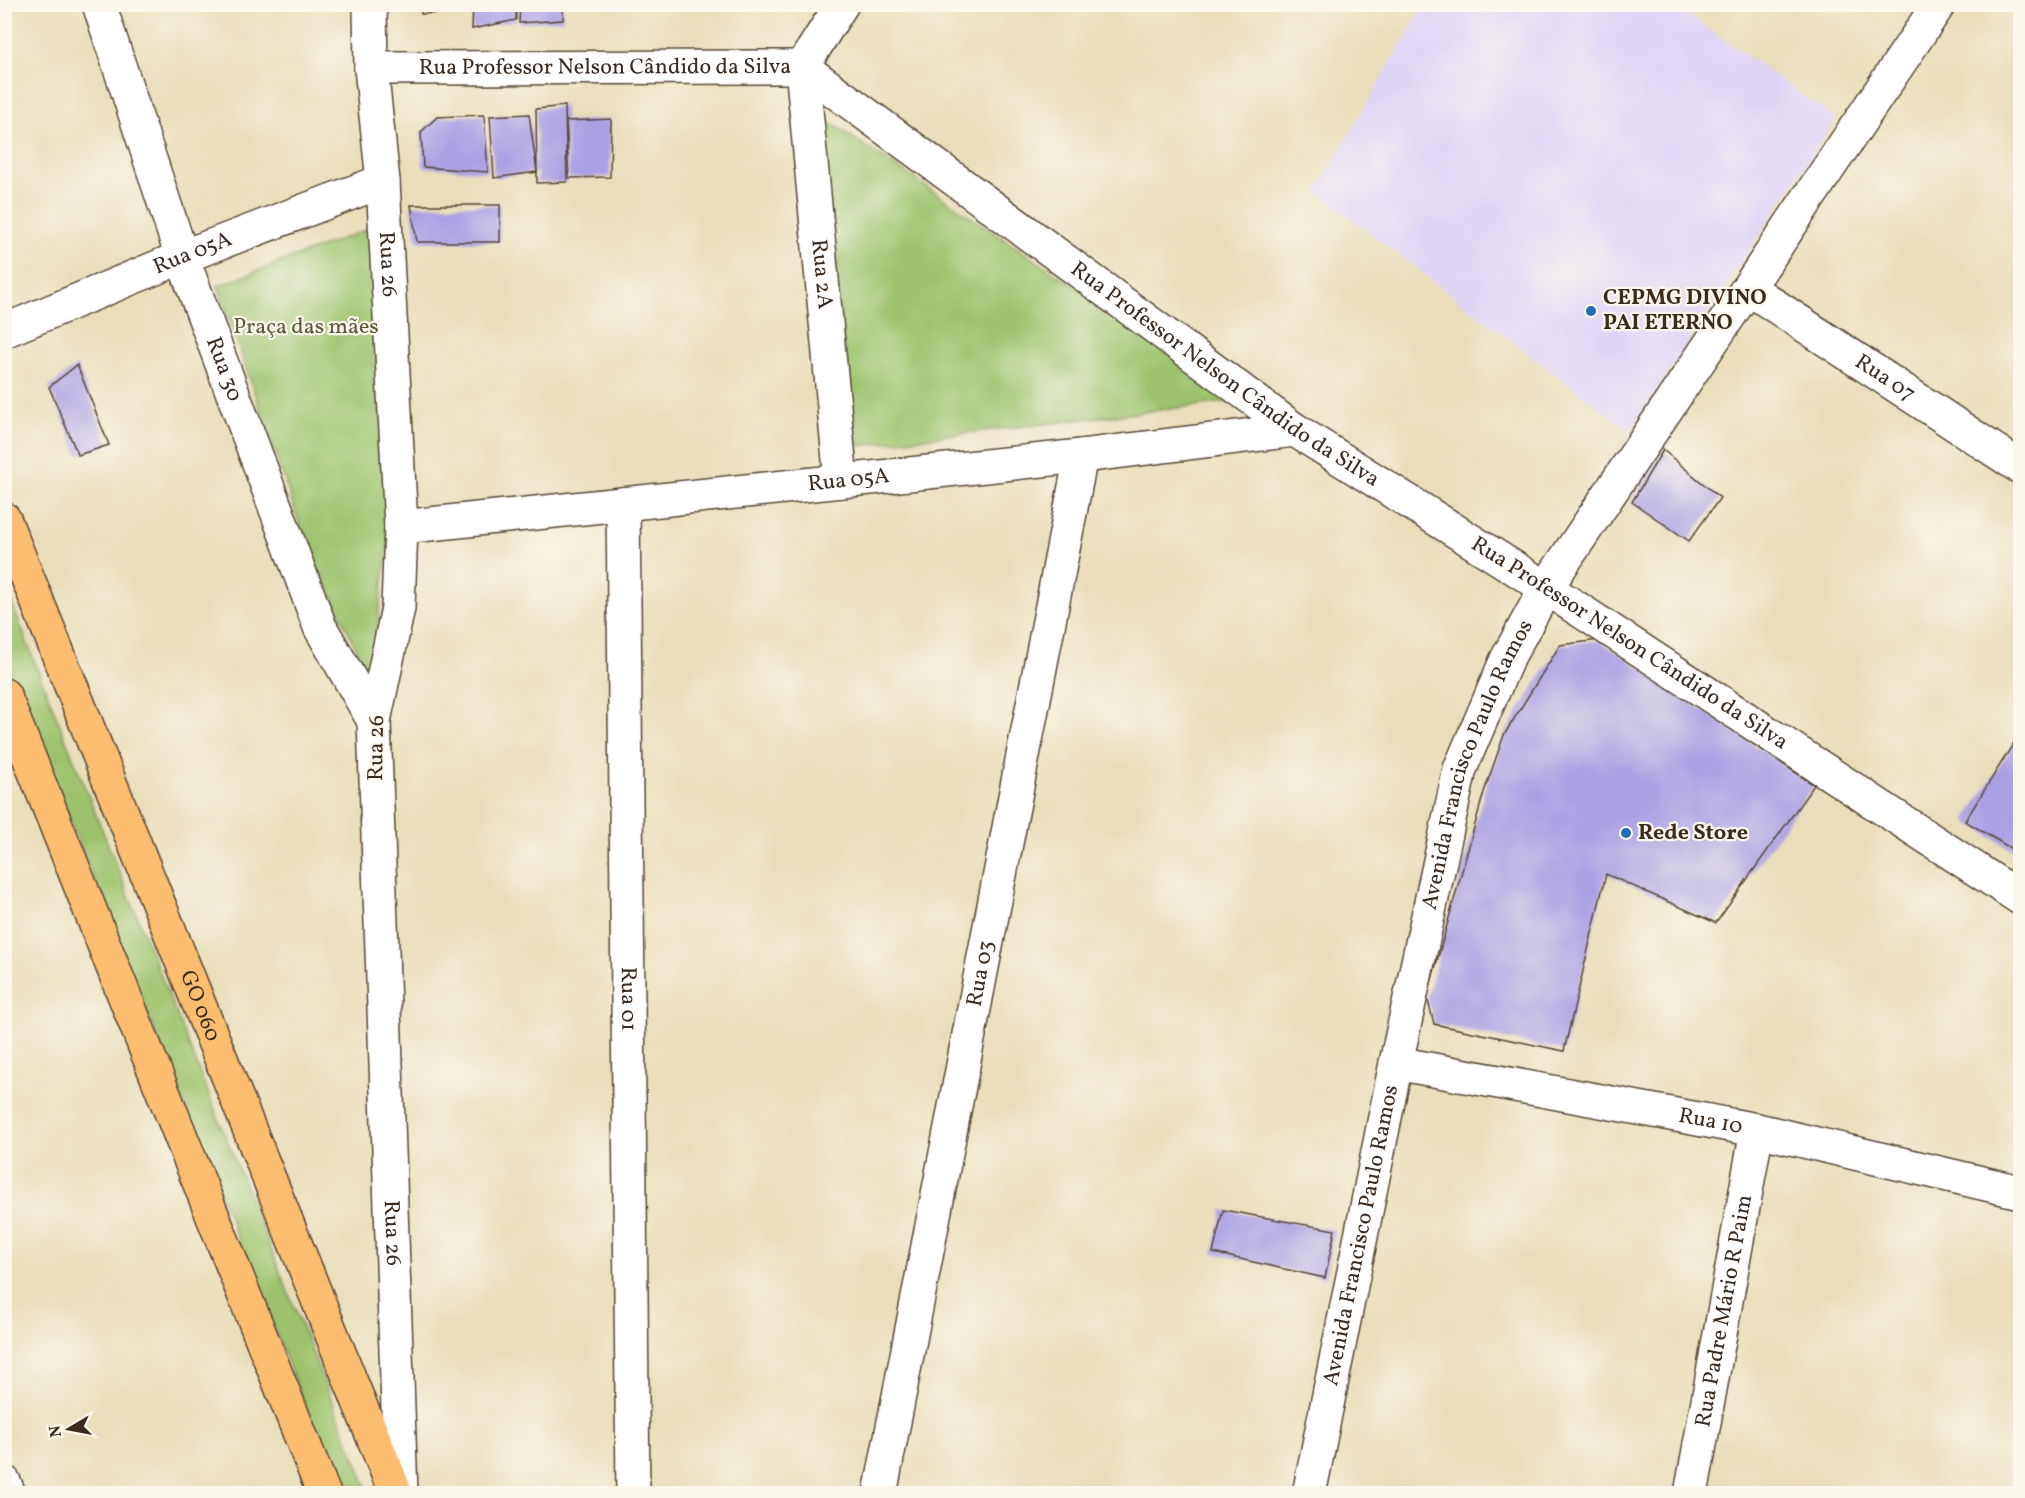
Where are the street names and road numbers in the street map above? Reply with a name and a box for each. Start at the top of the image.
street label: Rua Professor Nelson Cândido da Silva [419,52,791,83]
street label: Rua 05A [149,224,236,283]
street label: Rua 26 [370,231,405,298]
street label: Rua 2A [803,238,840,310]
street label: Rua Professor Nelson Cândido da Silva [1064,254,1385,495]
street label: Rua 30 [198,332,250,406]
street label: Rua 07 [1849,347,1921,409]
street label: Rua 05A [806,461,891,500]
street label: Rua Professor Nelson Cândido da Silva [1465,529,1794,758]
street label: Avenida Francisco Paulo Ramos [1414,614,1541,913]
street label: Rua 26 [361,715,393,781]
street label: Rua 03 [959,938,1002,1009]
street label: GO 060 [172,966,228,1046]
street label: Rua 01 [612,966,644,1031]
street label: Avenida Francisco Paulo Ramos [1316,1082,1407,1388]
street label: Rua 10 [1676,1100,1745,1143]
street label: Rua Padre Mário R Paim [1688,1192,1760,1430]
street label: Rua 26 [375,1200,409,1266]

